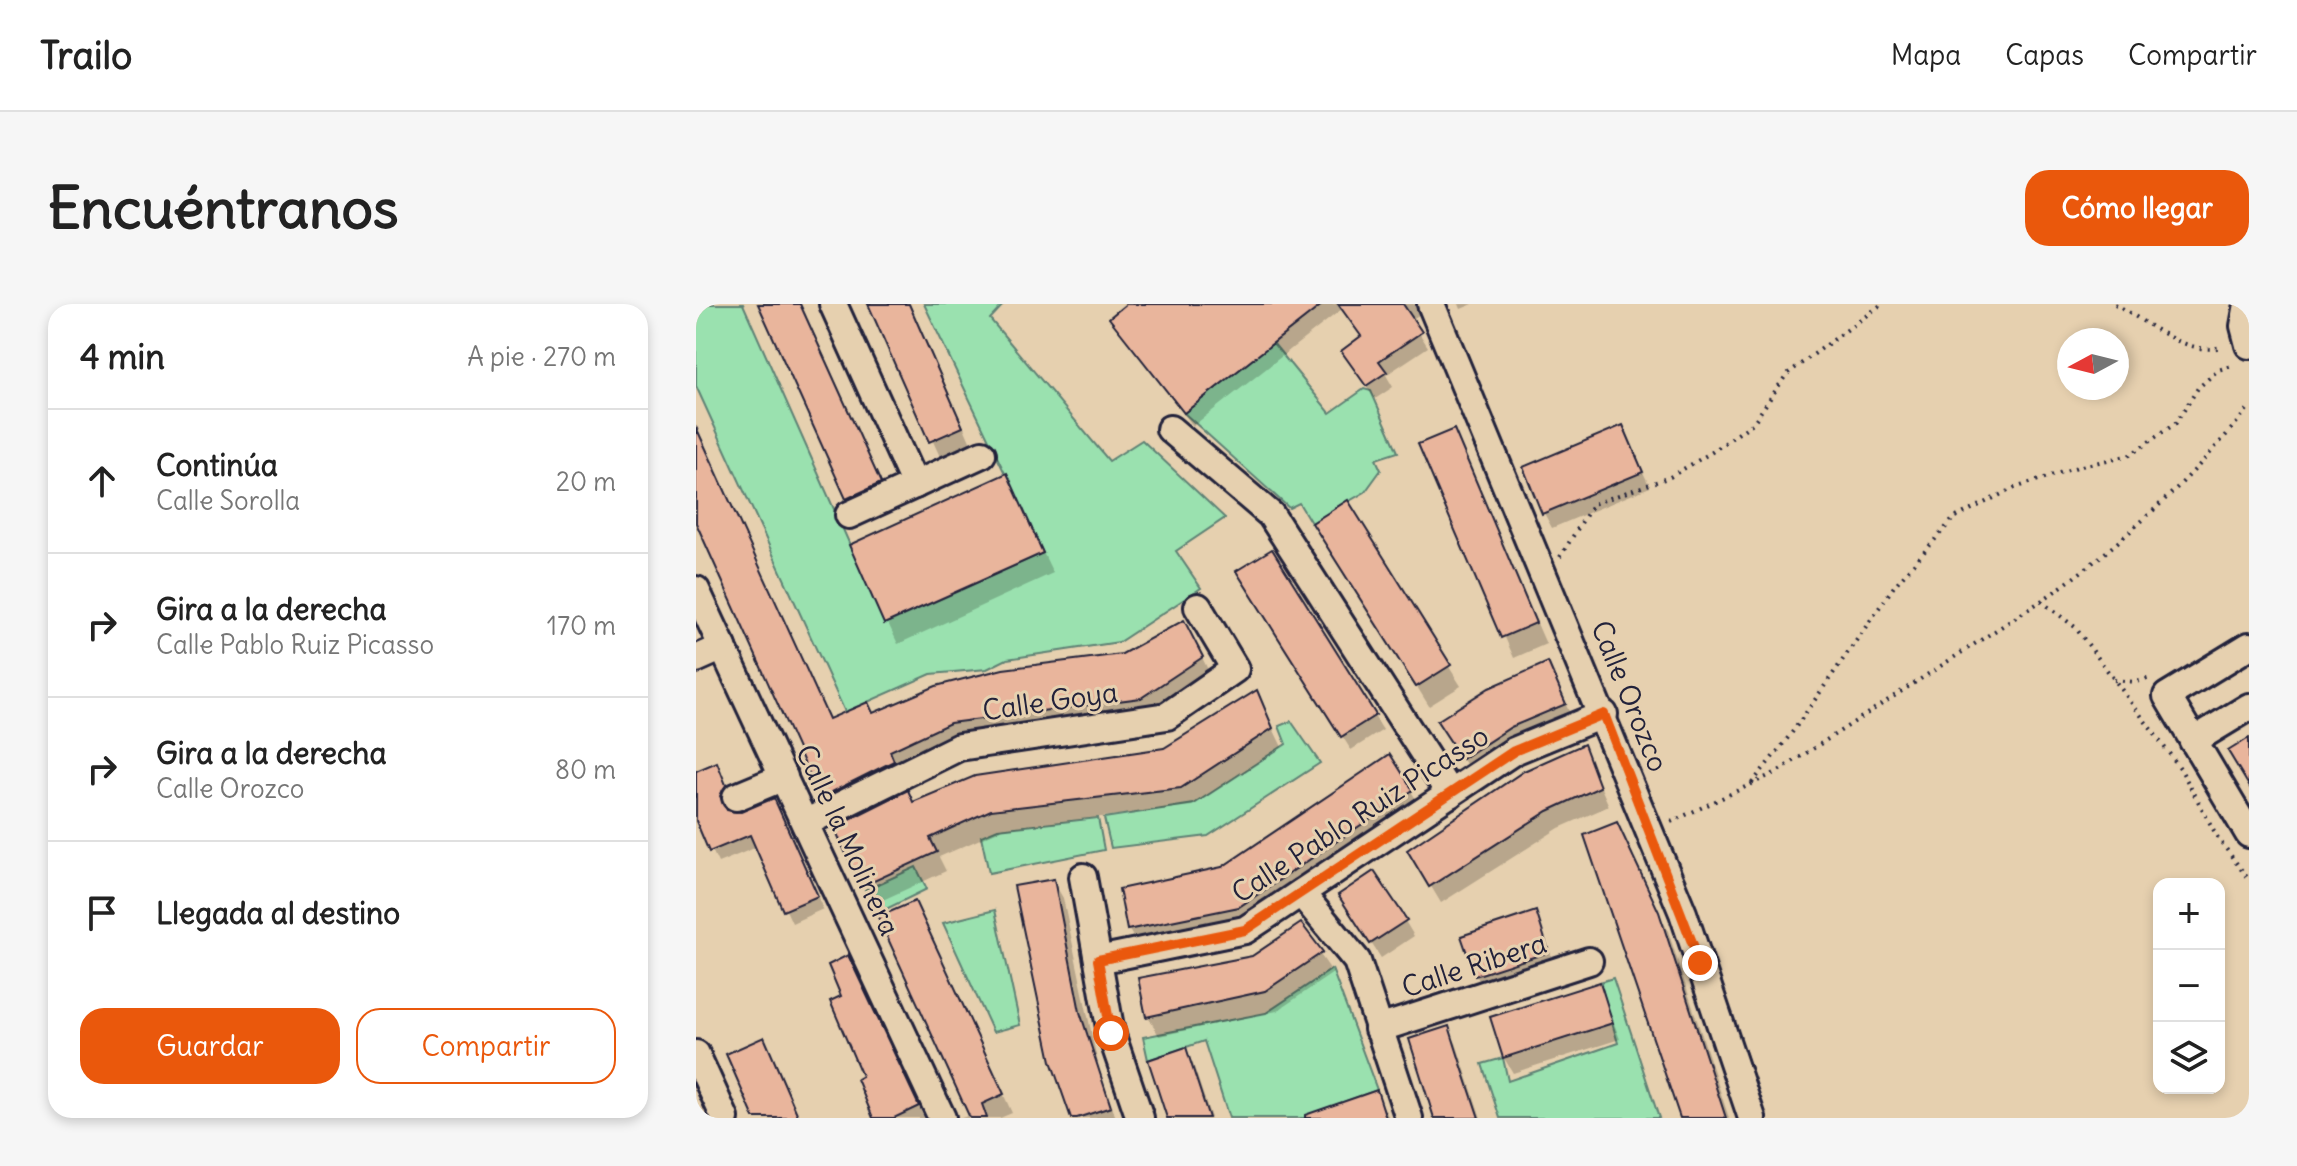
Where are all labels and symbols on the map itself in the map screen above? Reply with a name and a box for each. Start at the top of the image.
north arrow [2057,328,2129,400]
street label: Calle Orozco [1583,615,1677,777]
street label: Calle Goya [980,674,1120,728]
street label: Calle Pablo Ruiz Picasso [1225,717,1495,911]
street label: Calle la Molinera [788,739,908,941]
street label: Calle Ribera [1397,925,1551,1005]
route end [1682,945,1718,981]
route start [1093,1015,1129,1051]

